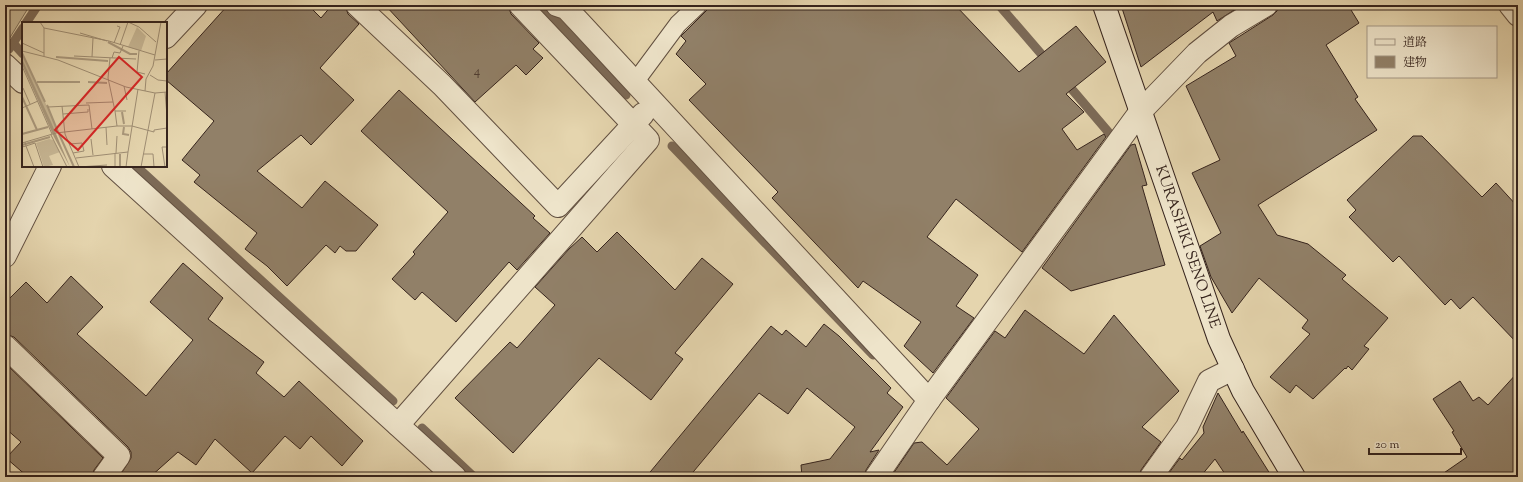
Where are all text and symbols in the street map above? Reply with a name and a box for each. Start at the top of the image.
inset map [22,22,167,167]
legend [1367,26,1497,78]
text: 道路 [1403,34,1427,52]
text: 建物 [1403,54,1427,72]
house number: 4 [474,63,481,81]
street label: KURASHIKI SENO LINE [1149,163,1225,331]
scale bar [1369,430,1461,456]
text: 20 m [1375,436,1400,454]

